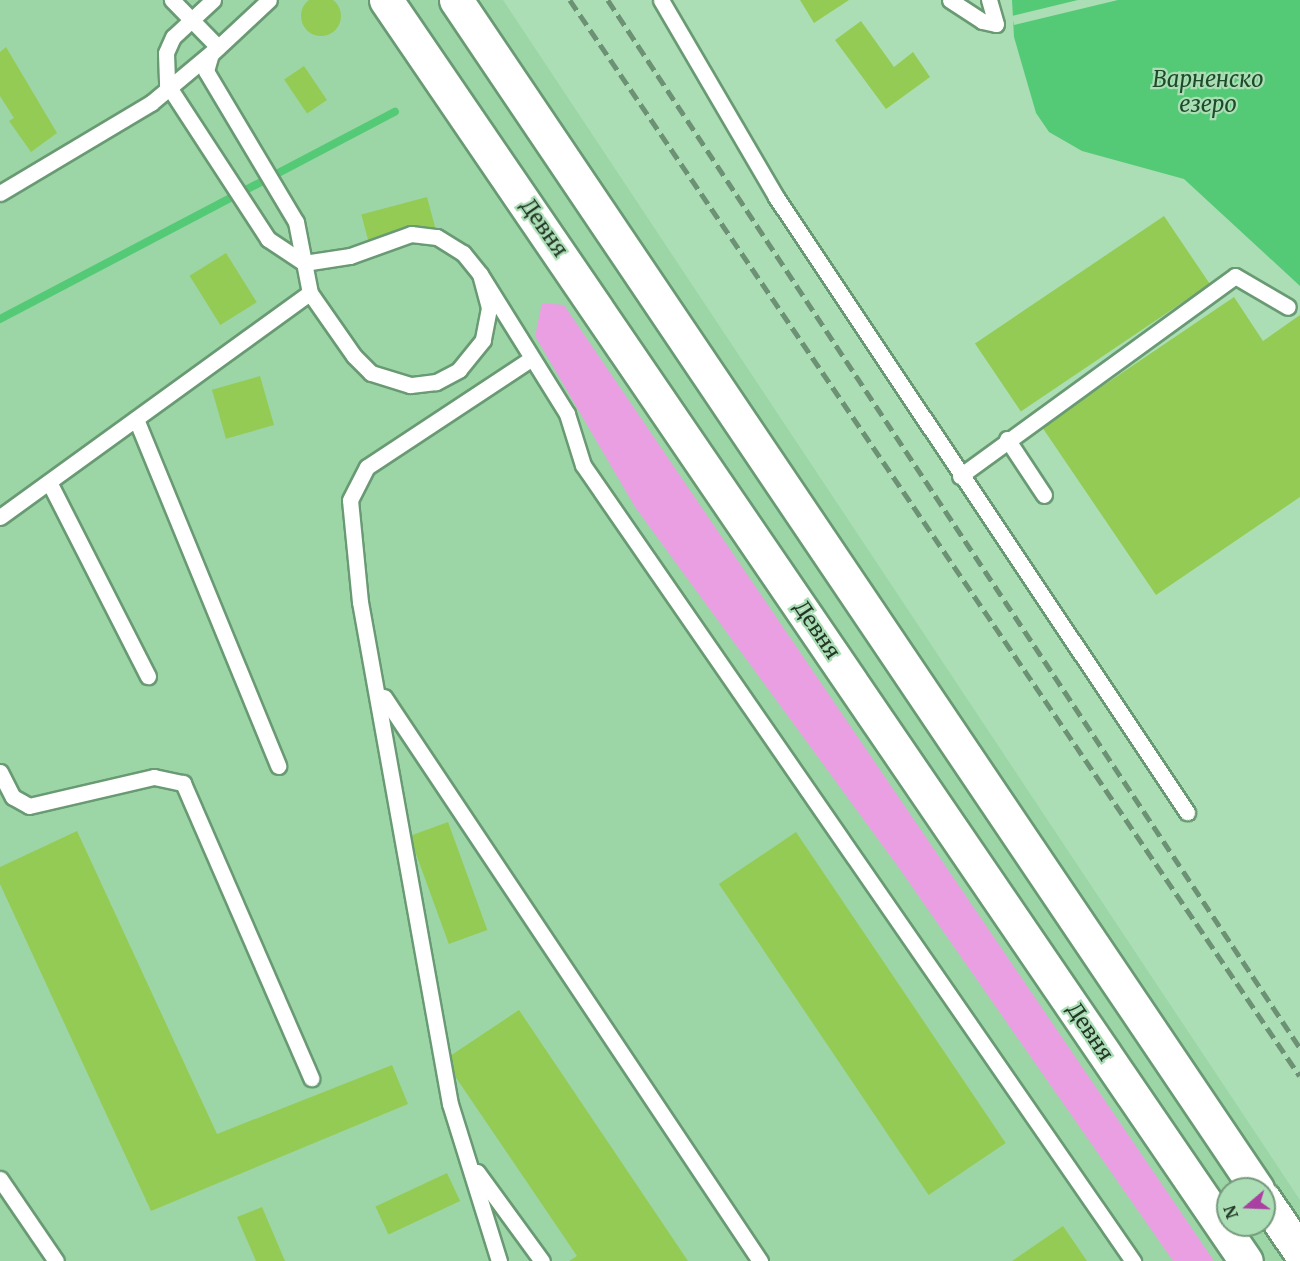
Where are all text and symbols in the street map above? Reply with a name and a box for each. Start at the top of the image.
water label: Варненско езеро [1153,66,1263,118]
street label: Девня [515,194,573,262]
street label: Девня [788,596,846,664]
street label: Девня [1061,998,1119,1066]
north arrow [1216,1177,1276,1237]
text: N [1219,1203,1242,1221]

